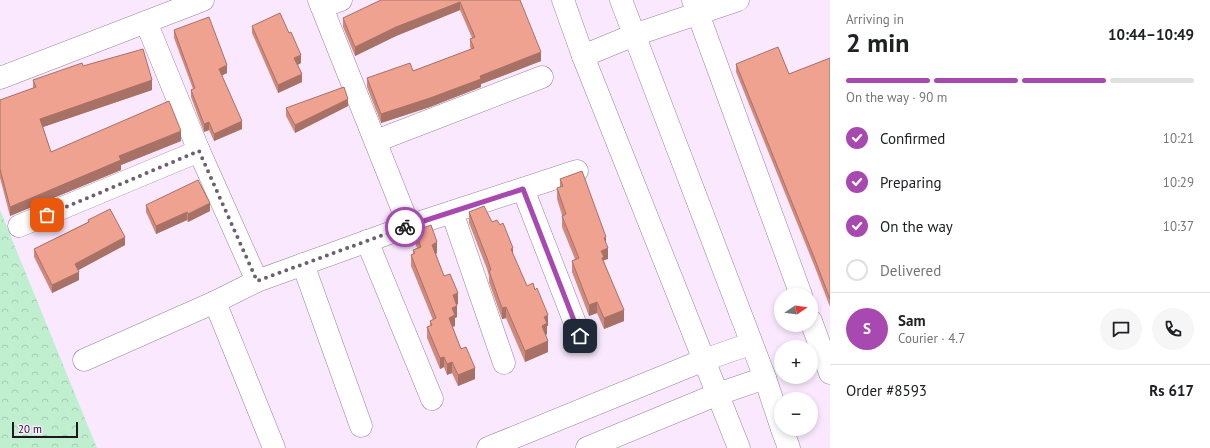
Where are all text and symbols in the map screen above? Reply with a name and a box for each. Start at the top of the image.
text: Arriving in [846,11,904,28]
text: 10:44–10:49 [1108,25,1194,44]
text: 2 min [846,26,909,59]
text: On the way · 90 m [846,89,947,106]
icon: check [846,127,868,149]
text: Confirmed [880,129,945,148]
text: 10:21 [1163,130,1194,147]
icon: check [846,171,868,193]
text: Preparing [880,173,942,192]
text: 10:29 [1163,174,1194,191]
pin [30,198,64,232]
icon: bag [36,204,58,226]
courier [385,207,425,247]
icon: check [846,215,868,237]
icon: bike [394,216,416,238]
text: On the way [880,217,953,236]
text: 10:37 [1163,218,1194,235]
text: Delivered [880,261,941,280]
north arrow [774,288,818,332]
map controls [774,288,818,436]
button: chat [1100,308,1142,350]
button: phone [1152,308,1194,350]
text: Sam [898,311,925,330]
pin [563,319,597,353]
text: S [863,319,871,338]
icon: home [569,325,591,347]
text: Courier · 4.7 [898,330,965,347]
button: + [774,340,818,384]
text: Order #8593 [846,381,927,400]
text: Rs 617 [1149,381,1194,400]
button: − [774,392,818,436]
scale bar [12,420,78,439]
text: 20 m [18,422,42,436]

